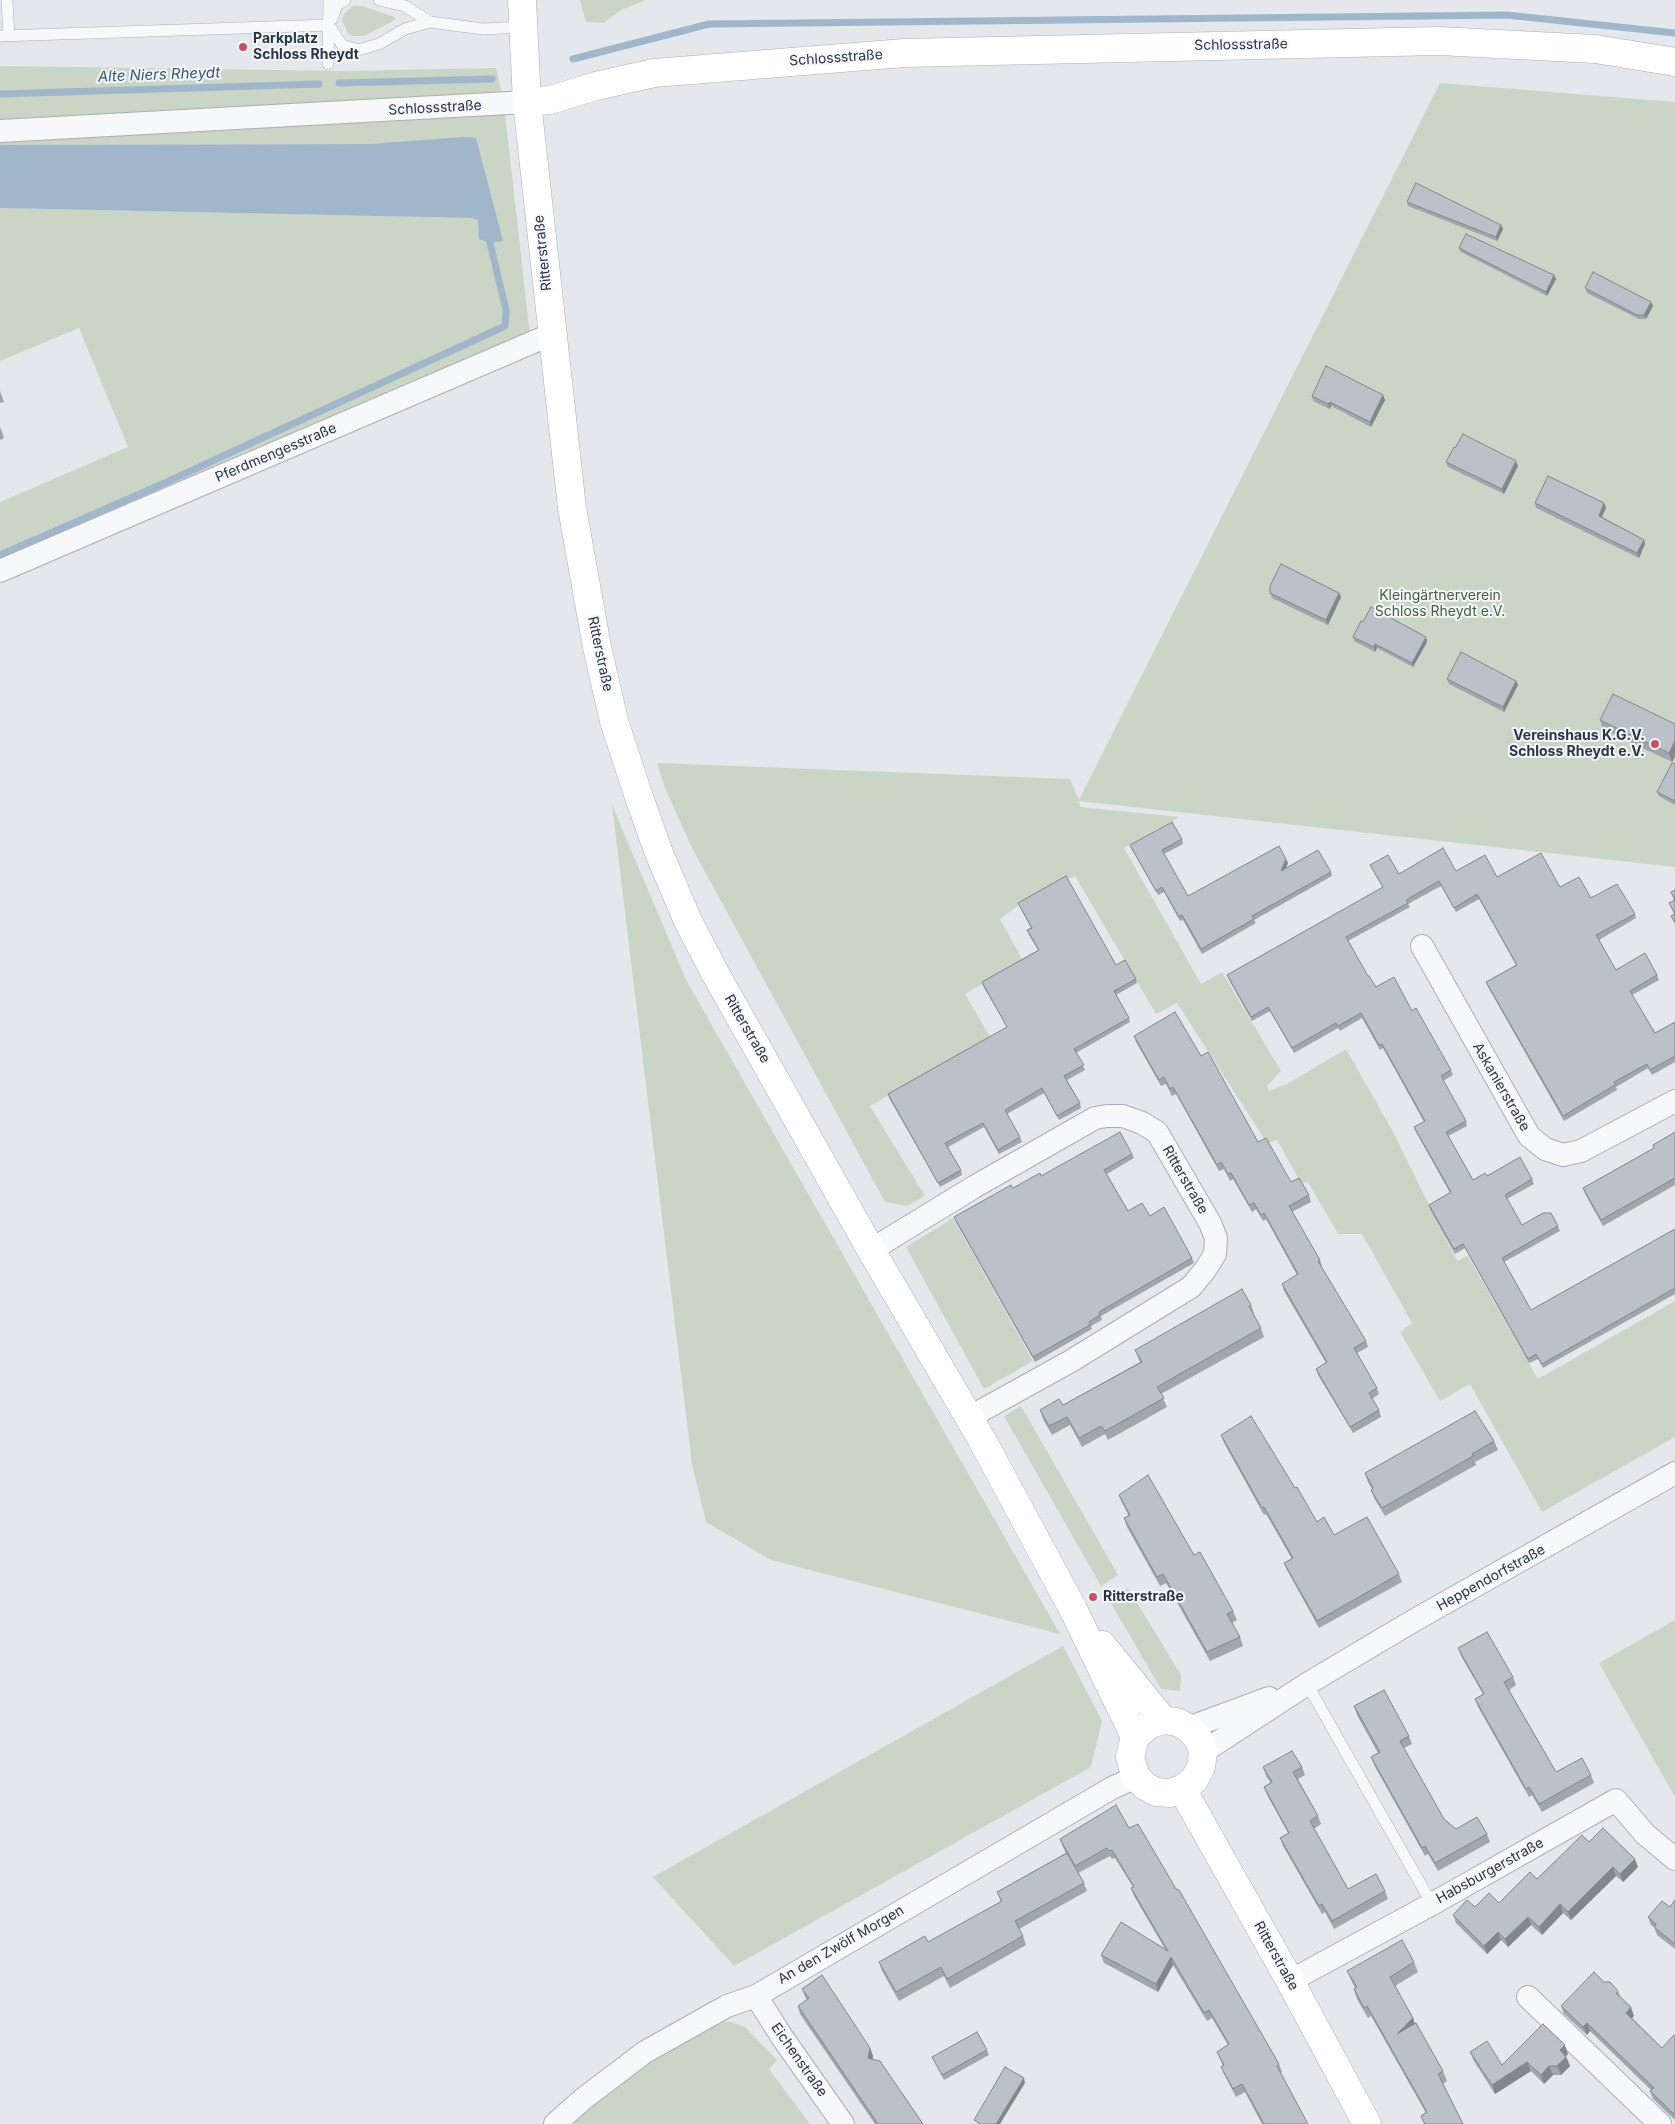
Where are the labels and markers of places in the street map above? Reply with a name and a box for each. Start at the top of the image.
place label: Parkplatz Schloss Rheydt [253,31,359,64]
marker: Parkplatz Schloss Rheydt [237,41,249,53]
place label: Vereinshaus K.G.V. Schloss Rheydt e.V. [1509,728,1645,760]
marker: Vereinshaus K.G.V. Schloss Rheydt e.V. [1649,738,1661,750]
place label: Ritterstraße [1103,1589,1184,1605]
marker: Ritterstraße [1087,1591,1099,1603]

